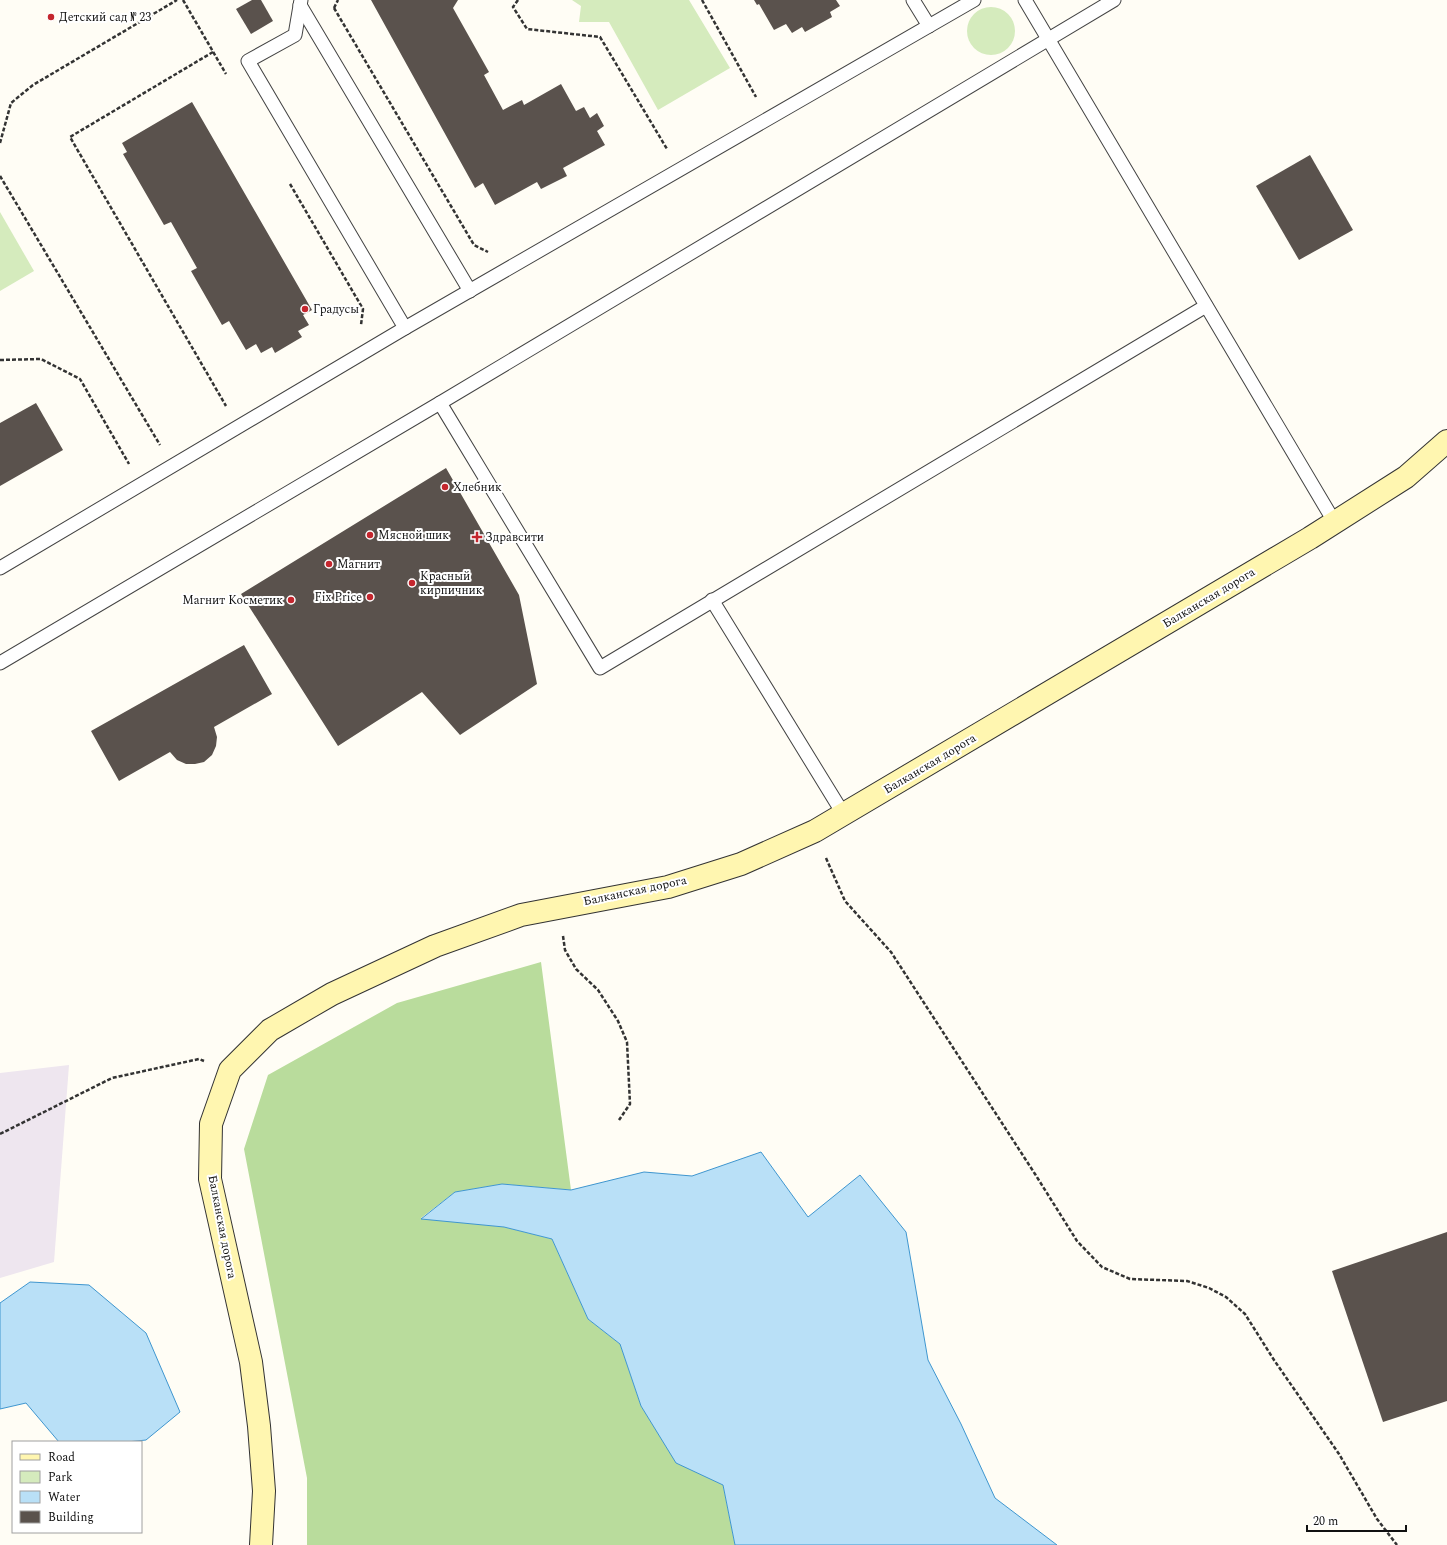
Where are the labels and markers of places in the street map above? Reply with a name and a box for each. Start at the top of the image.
place label: Детский сад № 23 [59,8,151,27]
marker: Детский сад № 23 [46,12,56,22]
place label: Градусы [313,300,359,319]
marker: Градусы [300,304,310,314]
place label: Хлебник [453,478,502,497]
marker: Хлебник [440,482,450,492]
place label: Мясной шик [378,526,449,545]
place label: Здравсити [485,528,544,547]
marker: Мясной шик [365,530,375,540]
marker: Здравсити [472,532,482,542]
place label: Магнит [337,555,380,574]
marker: Магнит [324,559,334,569]
place label: Красный кирпичник [420,567,483,600]
marker: Красный кирпичник [407,578,417,588]
place label: Fix Price [314,588,362,607]
place label: Магнит Косметик [182,591,283,610]
marker: Fix Price [365,592,375,602]
marker: Магнит Косметик [286,595,296,605]

